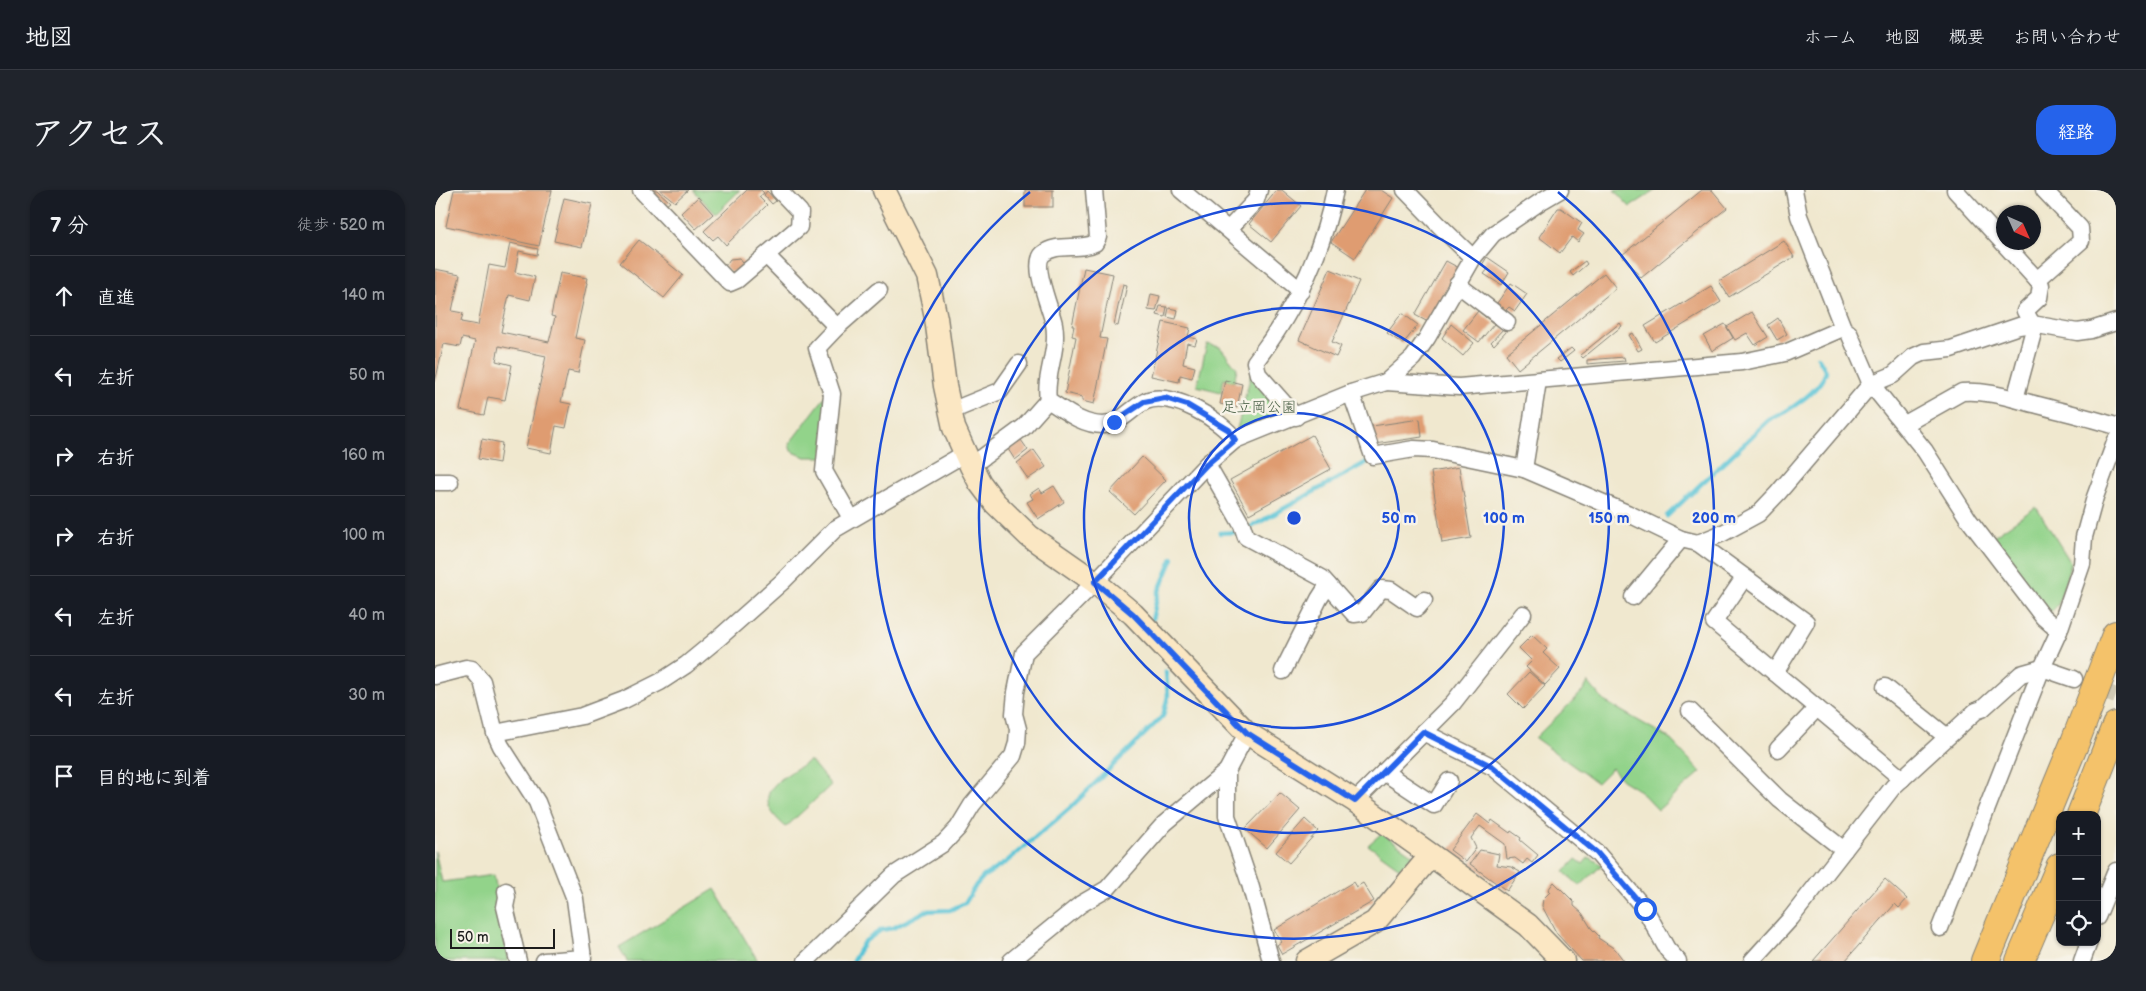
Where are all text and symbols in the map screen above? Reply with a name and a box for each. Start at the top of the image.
text: 地図 [25,23,73,52]
text: ホーム [1804,27,1857,48]
text: 地図 [1885,27,1921,48]
text: 概要 [1949,27,1985,48]
text: お問い合わせ [2013,27,2121,48]
button: 経路 [2036,105,2116,155]
text: アクセス [30,113,168,156]
north arrow [1996,205,2041,250]
text: 7 分 [50,213,88,238]
text: 徒歩 · 520 m [297,216,385,235]
icon: ahead [50,282,78,310]
text: 140 m [342,286,385,305]
text: 直進 [97,287,135,310]
icon: left [50,362,78,390]
text: 50 m [349,366,385,385]
text: 左折 [97,367,135,390]
park label: 足立岡公園 [1221,398,1297,417]
route end [1103,411,1126,434]
icon: right [50,442,78,470]
text: 160 m [342,446,385,465]
text: 右折 [97,447,135,470]
centre of rings [1285,509,1303,527]
text: 50 m [1382,509,1417,528]
text: 100 m [1483,509,1525,528]
text: 150 m [1588,509,1630,528]
text: 200 m [1692,509,1736,528]
icon: right [50,522,78,550]
text: 100 m [342,526,385,545]
text: 右折 [97,527,135,550]
icon: left [50,602,78,630]
text: 40 m [348,606,385,625]
text: 左折 [97,607,135,630]
icon: left [50,682,78,710]
text: 30 m [348,686,385,705]
text: 左折 [97,687,135,710]
icon: arrive [50,762,78,790]
text: 目的地に到着 [97,767,211,790]
map controls [2056,811,2101,946]
button: + [2056,811,2101,856]
button: − [2056,856,2101,901]
route start [1634,898,1657,921]
button: locate [2056,901,2101,946]
scale bar [450,926,555,949]
text: 50 m [457,929,489,946]

